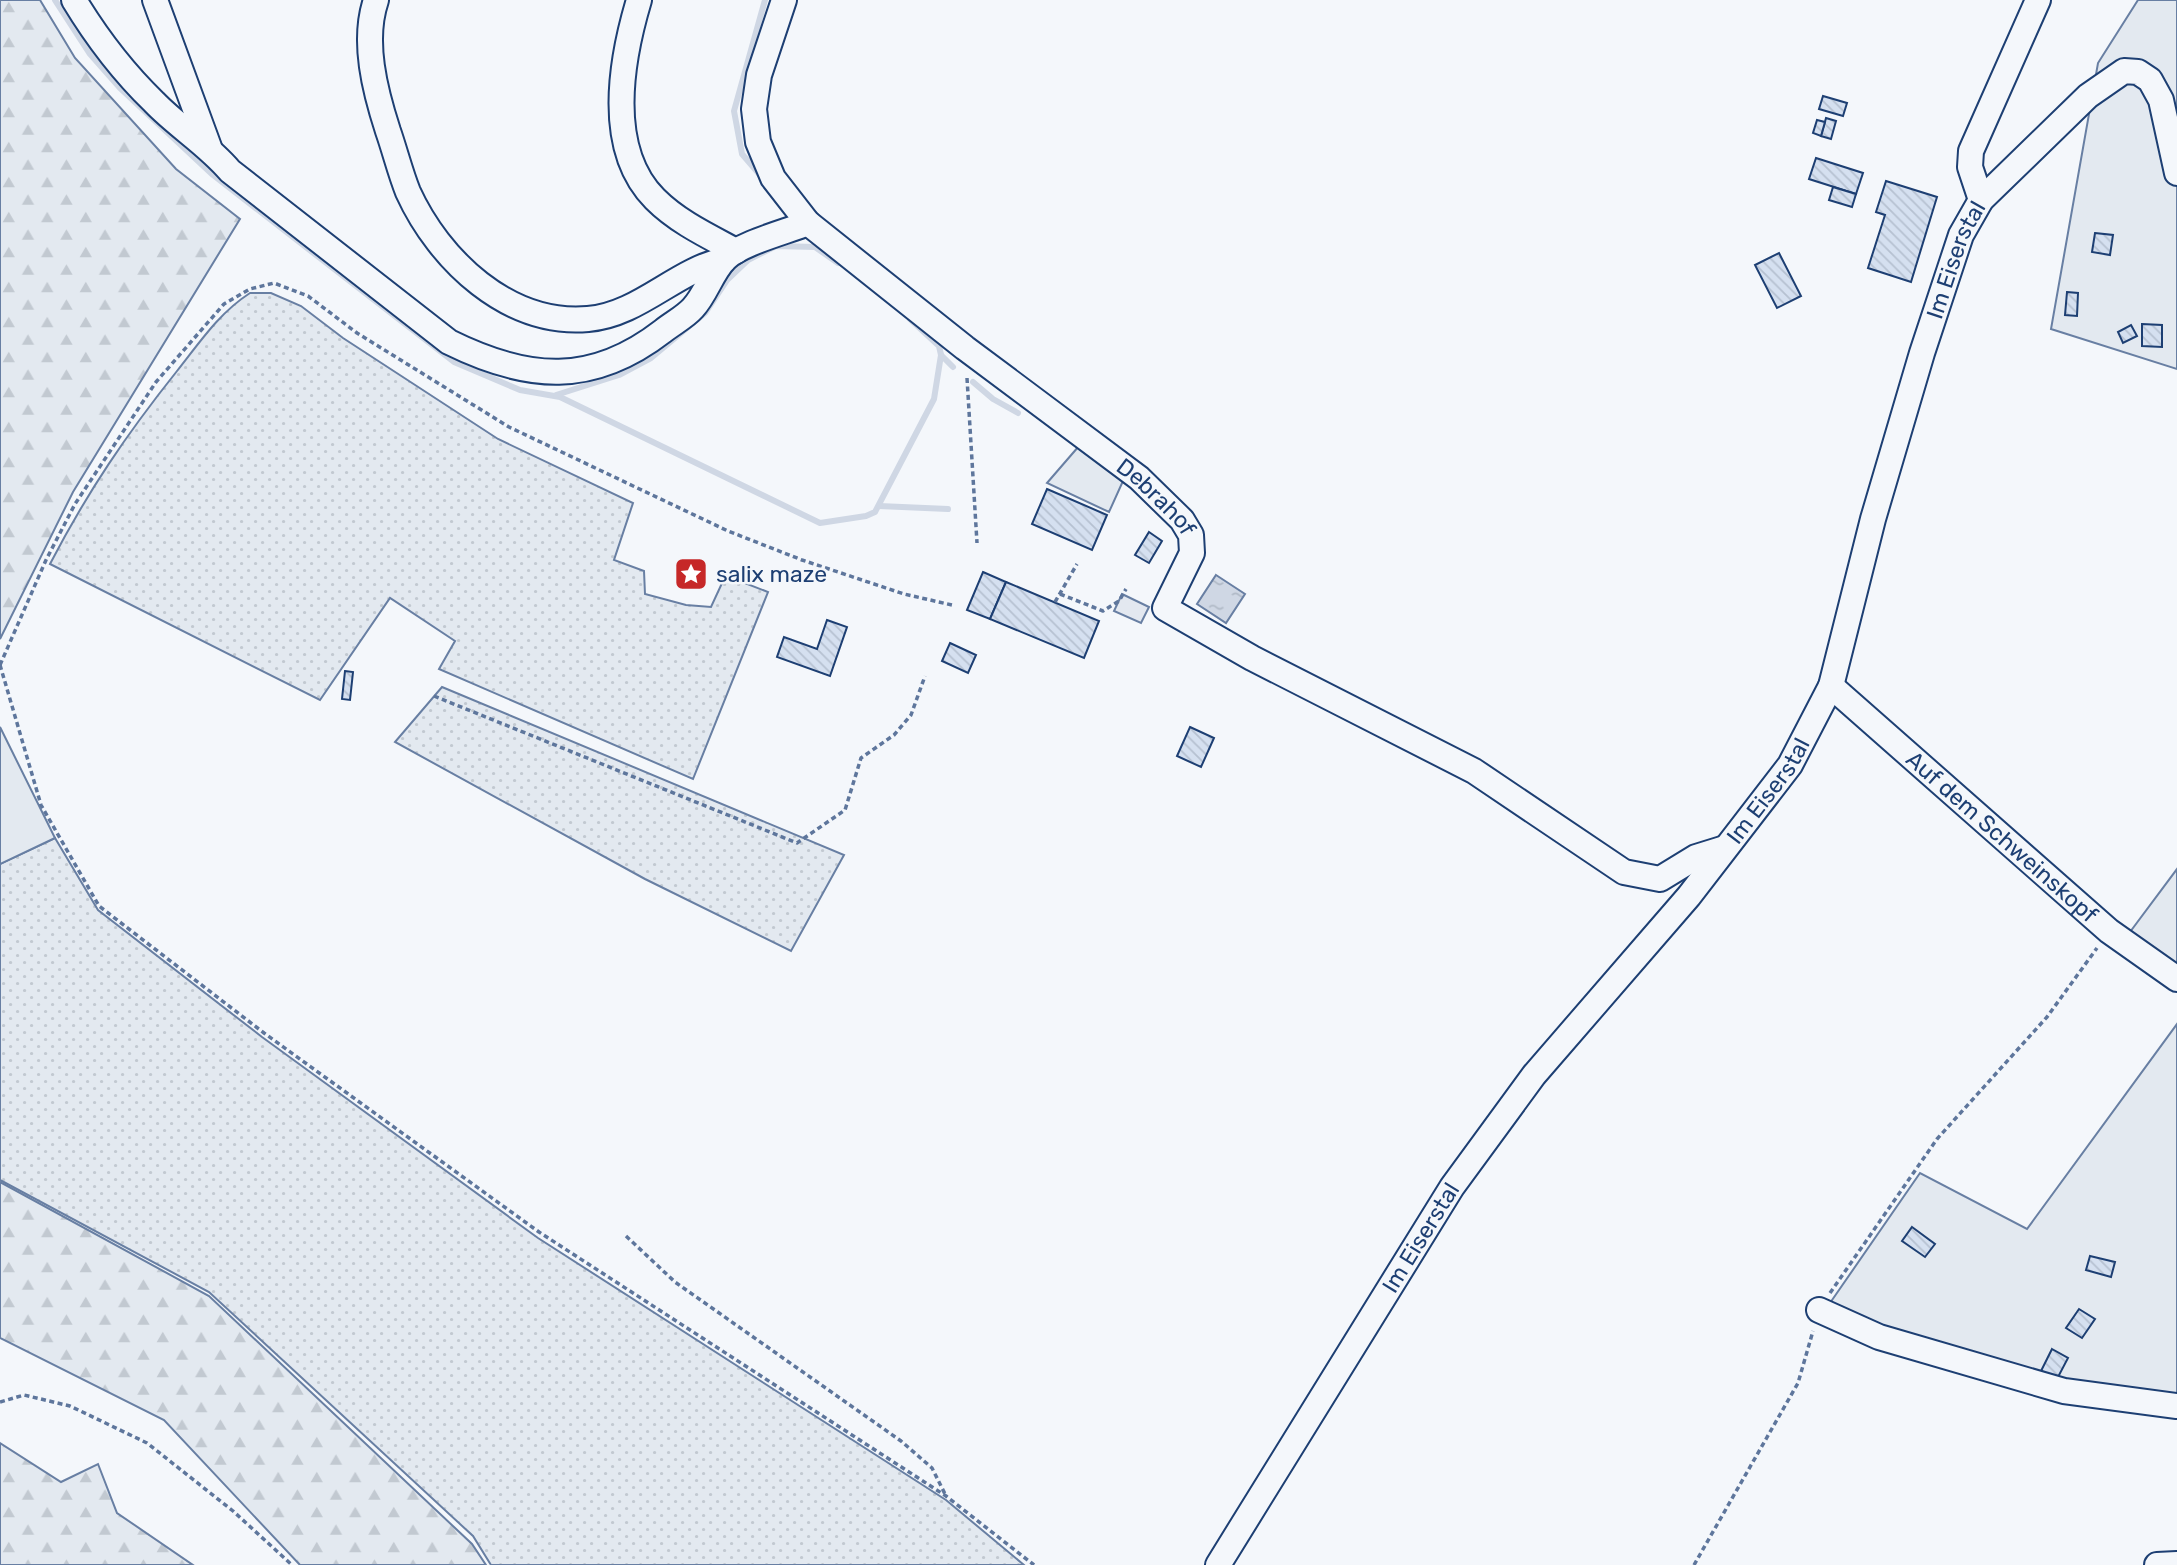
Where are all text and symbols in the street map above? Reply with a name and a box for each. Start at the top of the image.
street label: Im Eiserstal [1920,196,1992,322]
street label: Debrahof [1111,452,1202,540]
place icon: salix maze [672,555,710,593]
place label: salix maze [716,560,827,588]
street label: Im Eiserstal [1720,733,1816,849]
street label: Auf dem Schweinskopf [1901,745,2104,929]
street label: Im Eiserstal [1376,1177,1465,1298]

